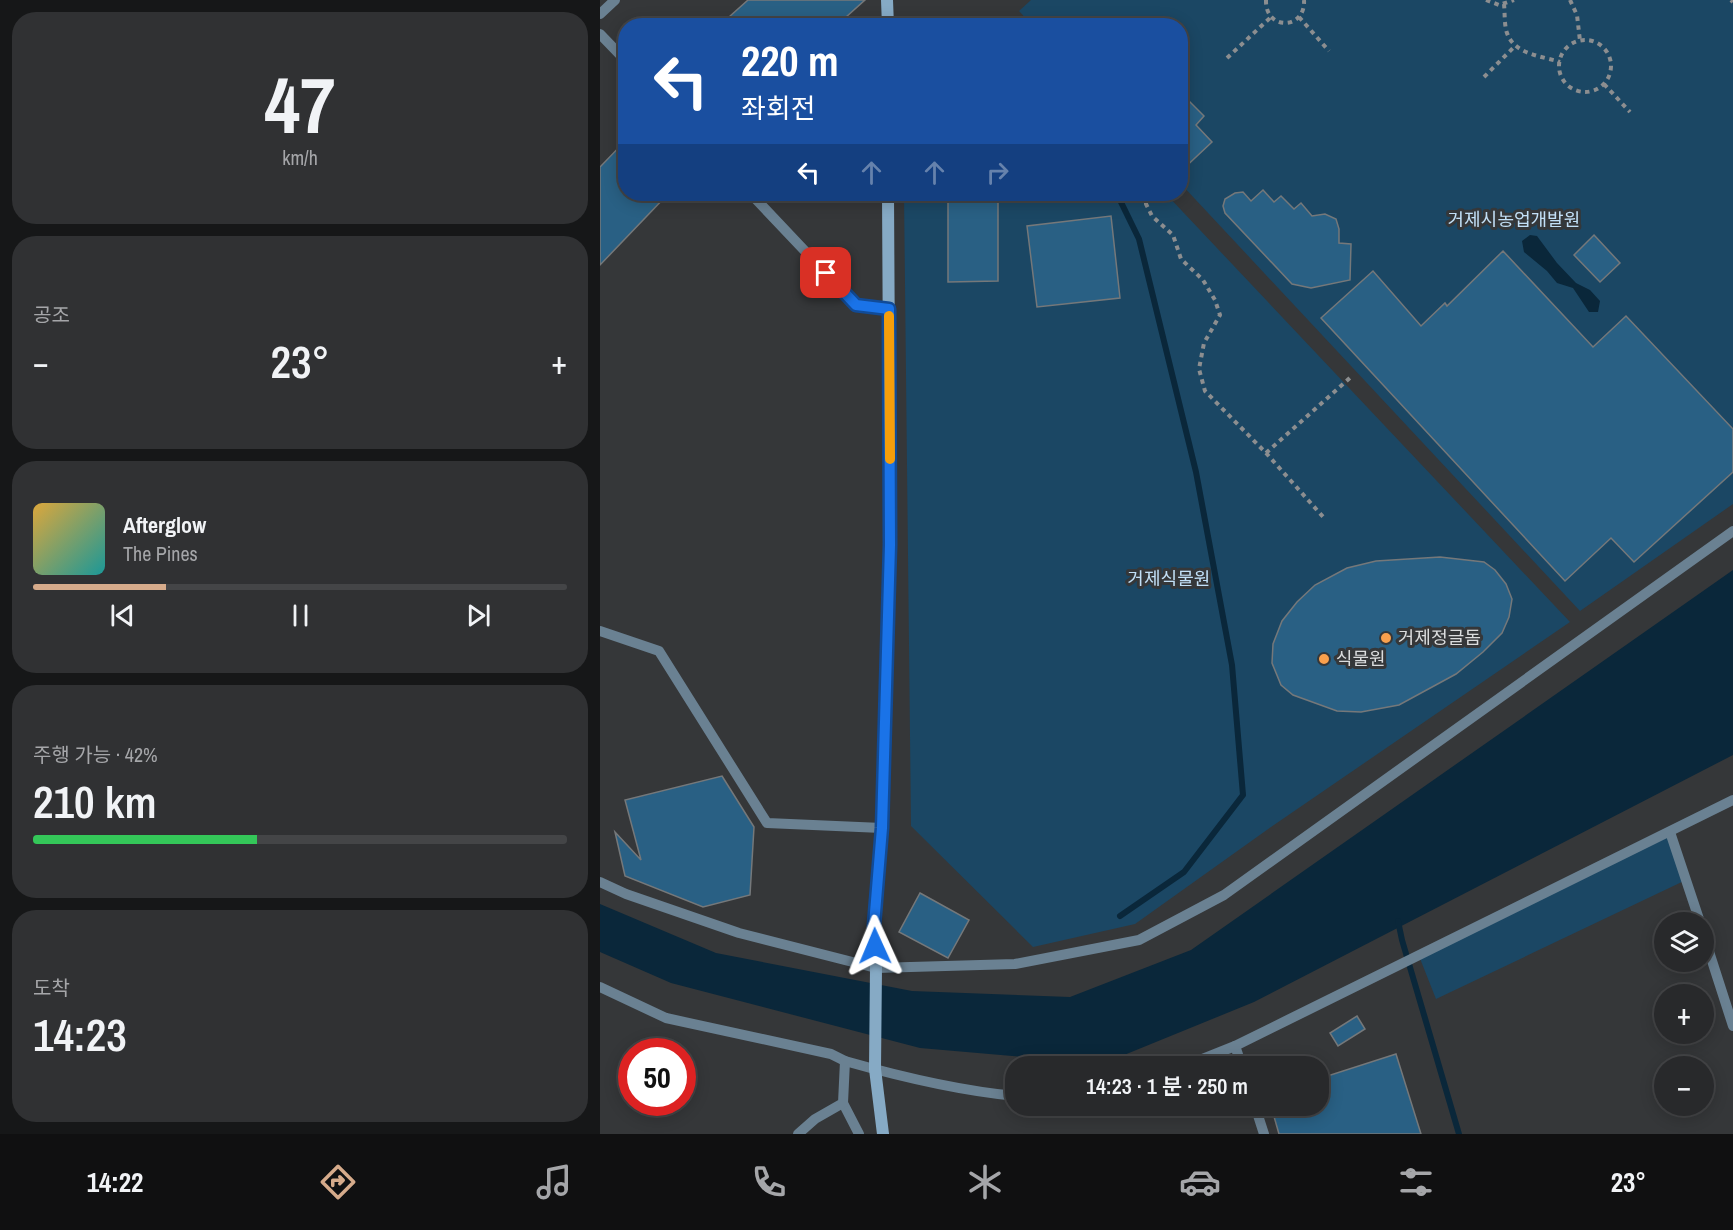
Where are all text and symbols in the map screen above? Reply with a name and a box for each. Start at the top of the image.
text: 220 m [741,33,839,89]
icon: left [642,42,720,120]
text: 47 [264,52,336,157]
text: 좌회전 [741,90,816,126]
text: km/h [282,144,318,171]
icon: left [792,156,825,189]
icon: ahead [855,156,888,189]
icon: ahead [918,156,951,189]
icon: right [981,156,1014,189]
park label: 거제시농업개발원 [1448,207,1580,232]
pin [800,247,851,298]
icon: arrive [809,256,842,289]
text: 공조 [33,301,70,328]
text: 23° [270,331,330,392]
text: − [33,340,49,384]
text: + [551,340,567,384]
text: Afterglow [123,510,206,540]
text: The Pines [123,540,198,567]
park label: 거제식물원 [1128,566,1210,591]
icon: previous [106,599,139,632]
icon: pause [284,599,317,632]
icon: next [462,599,495,632]
place label: 거제정글돔 [1398,625,1481,650]
marker: 거제정글돔 [1379,631,1393,645]
place label: 식물원 [1336,646,1386,671]
marker: 식물원 [1317,652,1331,666]
text: 주행 가능 · 42% [33,741,158,768]
text: 210 km [33,771,157,832]
map controls [1654,912,1714,1116]
button: layers [1654,912,1714,972]
position arrow [843,914,907,978]
text: 도착 [33,974,70,1001]
button: + [1654,984,1714,1044]
text: 14:23 [33,1004,127,1065]
speed limit sign: 50 [618,1038,696,1116]
button: − [1654,1056,1714,1116]
text: 14:23 · 1 분 · 250 m [1086,1071,1248,1101]
icon: directions [317,1161,359,1203]
icon: music [533,1161,575,1203]
icon: phone [748,1161,790,1203]
icon: climate [964,1161,1006,1203]
icon: car [1179,1161,1221,1203]
icon: filters [1395,1161,1437,1203]
text: 14:22 [87,1164,143,1200]
text: 23° [1611,1164,1646,1200]

